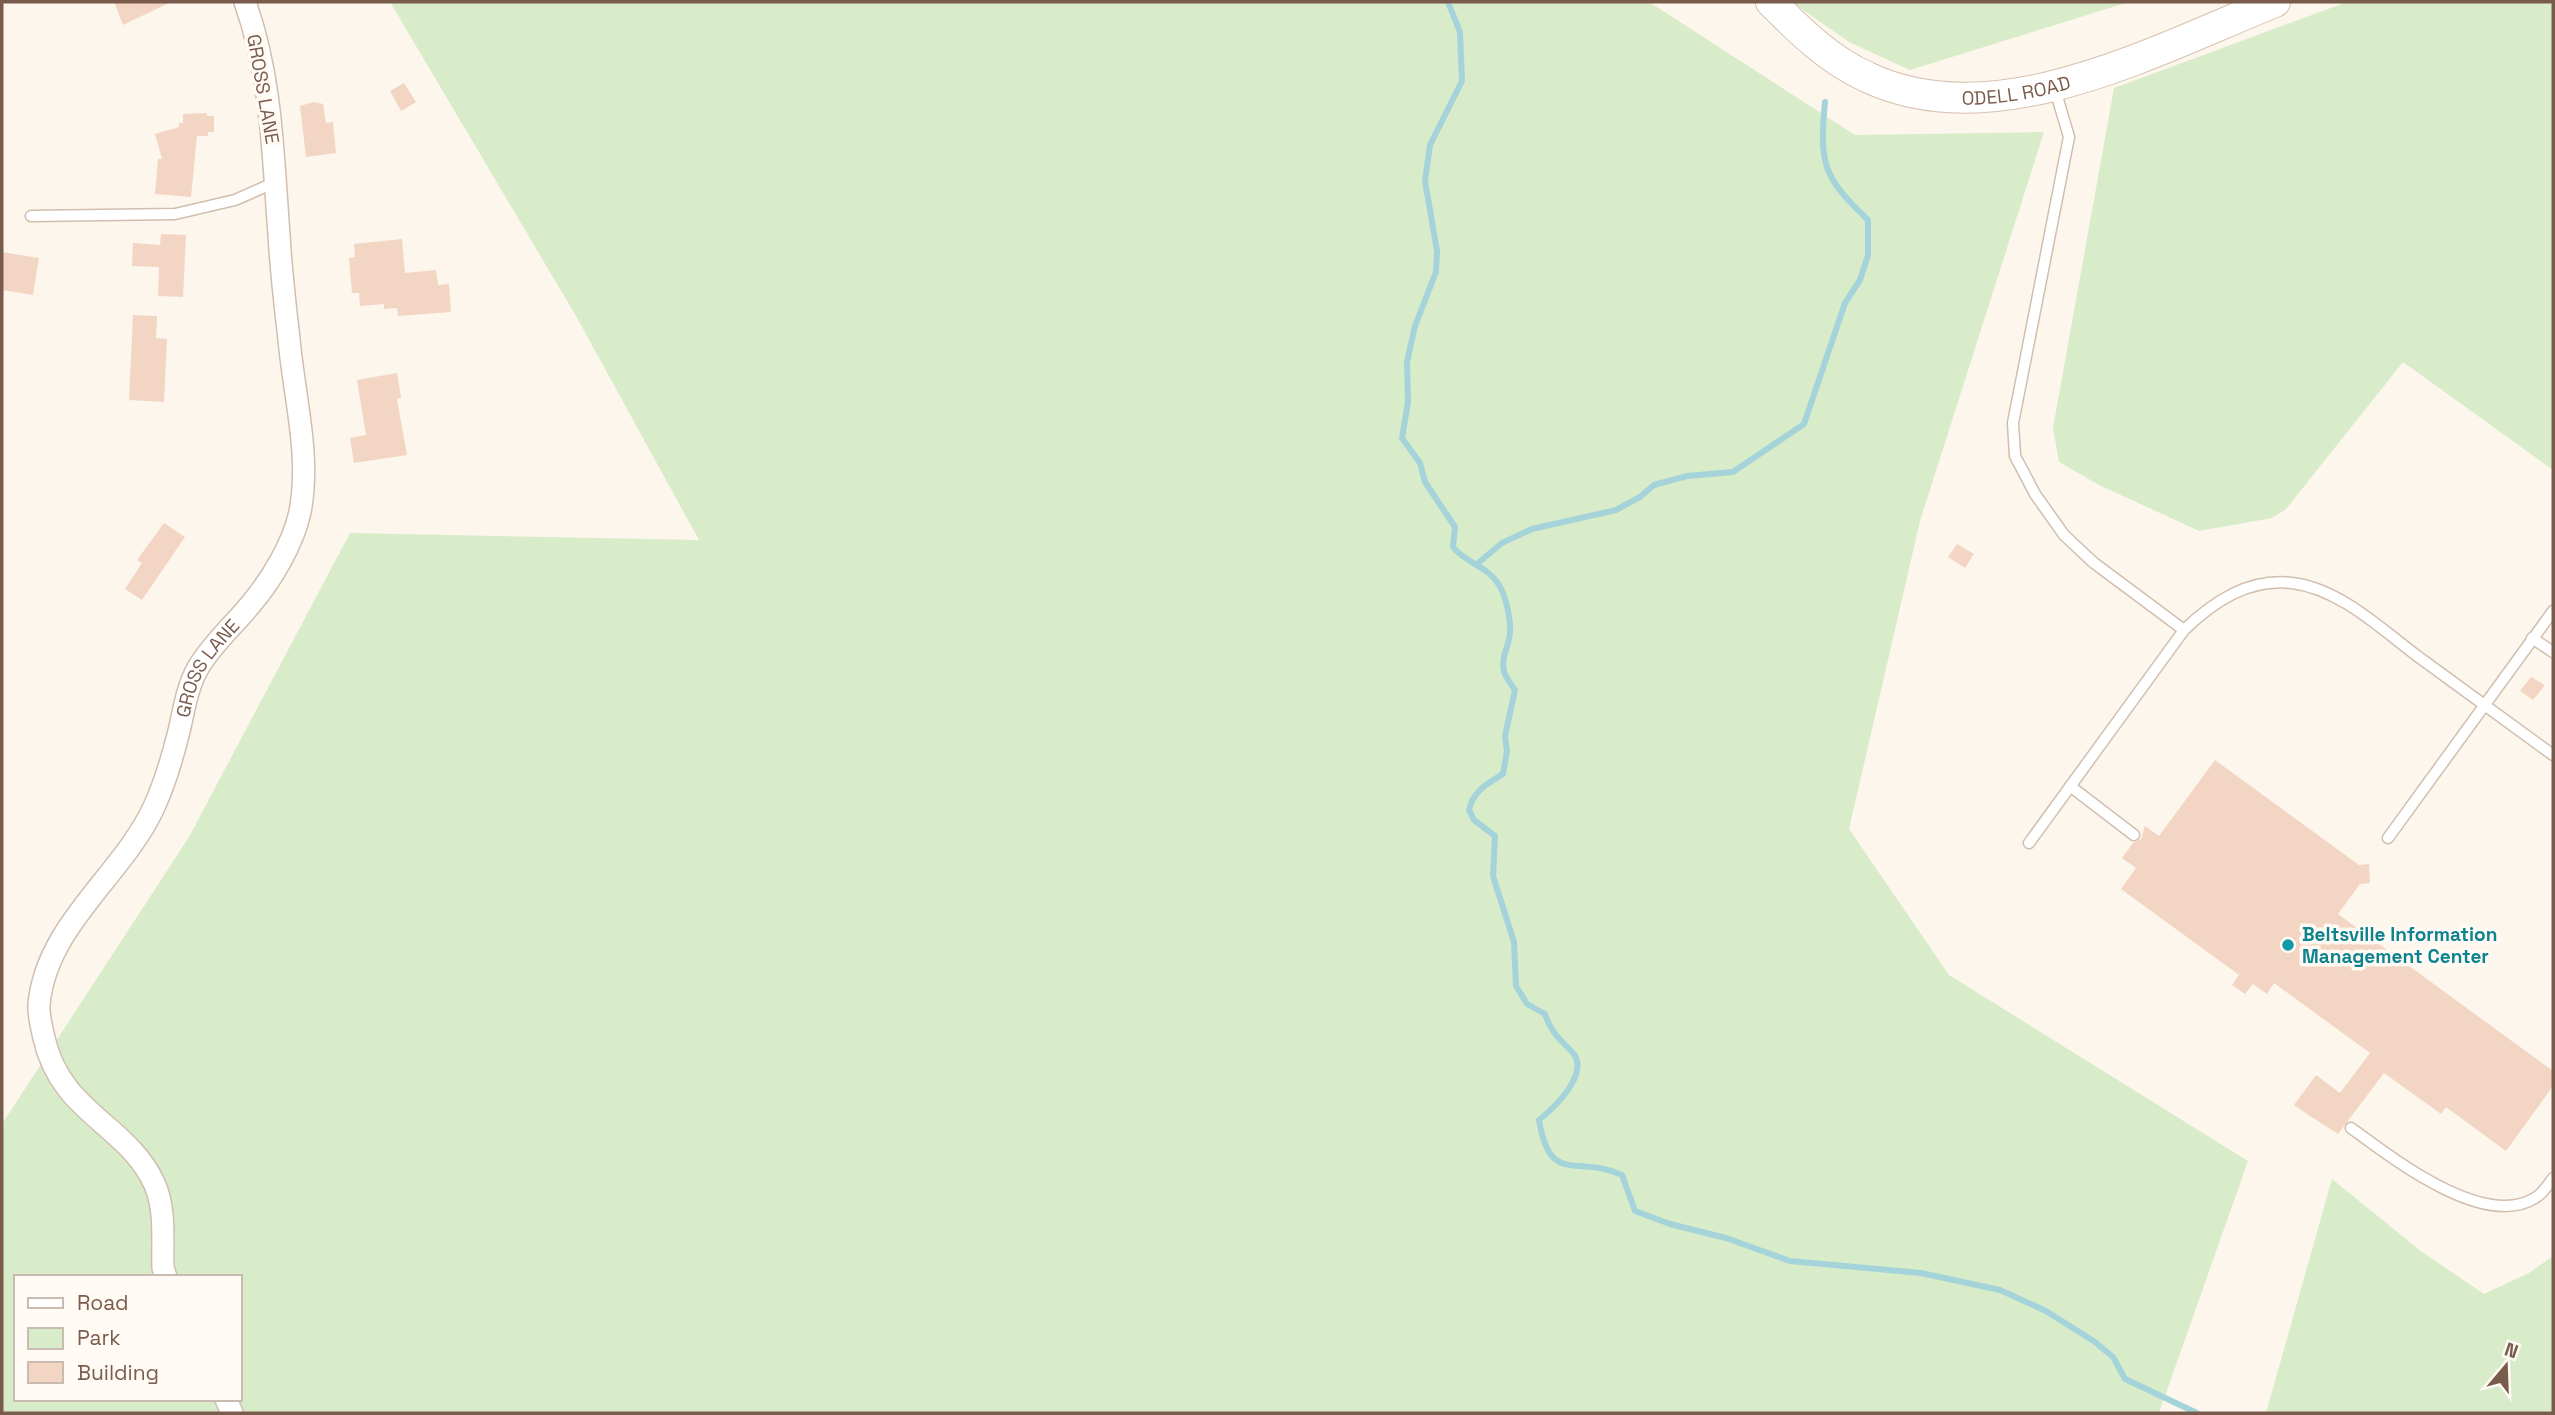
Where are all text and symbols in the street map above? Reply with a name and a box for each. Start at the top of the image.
street label: GROSS LANE [241,32,285,146]
street label: ODELL ROAD [1961,70,2073,110]
street label: GROSS LANE [170,613,245,720]
place label: Beltsville Information Management Center [2302,922,2497,969]
marker: Beltsville Information Management Center [2280,937,2296,953]
legend [14,1275,242,1401]
text: Road [77,1289,129,1316]
text: Park [77,1324,121,1351]
north arrow [2471,1331,2541,1401]
text: N [2501,1337,2521,1364]
text: Building [77,1359,159,1386]

